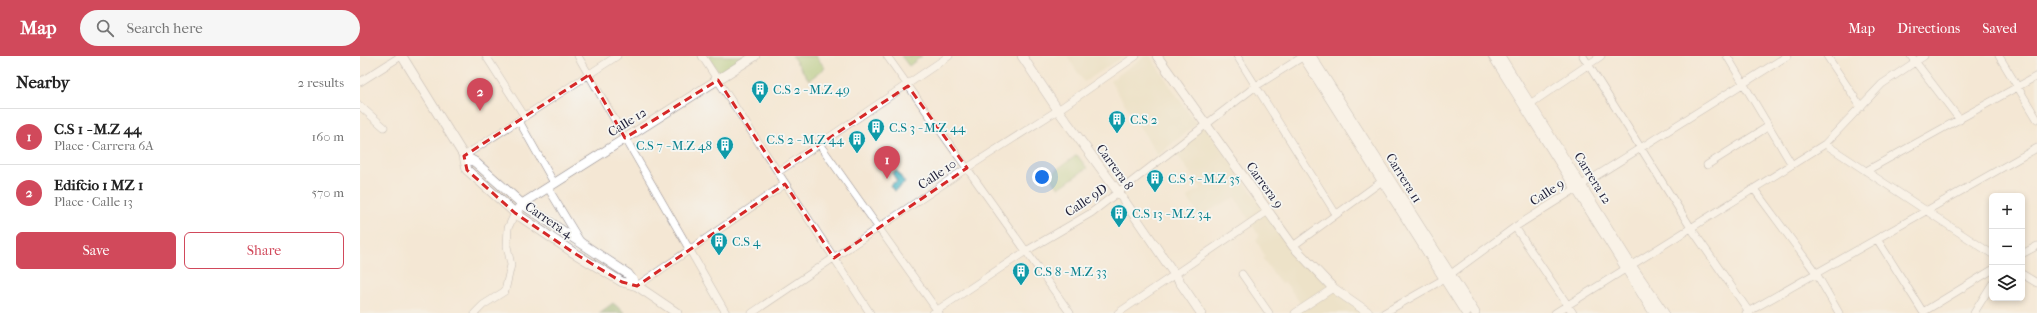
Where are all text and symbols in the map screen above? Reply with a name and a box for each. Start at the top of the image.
search box [80,10,360,46]
text: Map [20,17,56,39]
icon: search [94,17,116,39]
text: Search here [126,19,203,37]
text: Map [1848,20,1875,37]
text: Directions [1897,20,1960,37]
text: Saved [1982,20,2017,37]
text: Nearby [16,72,70,92]
text: 2 results [298,75,344,90]
pin: 2 [467,78,493,111]
building icon: C.S 2 - M.Z 49 [750,79,770,104]
place label: C.S 2 - M.Z 49 [773,82,850,97]
street label: Calle 12 [605,104,649,140]
building icon: C.S 2 [1107,109,1127,134]
place label: C.S 2 [1130,112,1158,127]
building icon: C.S 3 - M.Z 44 [866,117,886,142]
text: C.S 1 - M.Z 44 [54,120,141,138]
place label: C.S 3 - M.Z 44 [889,120,966,135]
text: 1 [27,129,31,144]
text: 160 m [312,129,344,144]
building icon: C.S 2 - M.Z 44 [847,129,867,154]
place label: C.S 2 - M.Z 44 [766,132,844,147]
building icon: C.S 7 - M.Z 48 [715,135,735,160]
text: Place · Carrera 6A [54,138,154,153]
place label: C.S 7 - M.Z 48 [636,138,712,153]
street label: Carrera 8 [1093,141,1137,193]
pin: 1 [874,146,900,179]
street label: Carrera 11 [1383,150,1425,206]
street label: Carrera 12 [1571,150,1615,207]
street label: Calle 10 [915,156,959,192]
street label: Carrera 9 [1243,159,1287,211]
your location [1032,167,1052,187]
building icon: C.S 5 - M.Z 35 [1145,168,1165,193]
place label: C.S 5 - M.Z 35 [1168,171,1241,186]
street label: Calle 9 [1527,175,1567,209]
text: Edifcio 1 MZ 1 [54,176,143,194]
street label: Calle 9D [1062,180,1110,220]
text: 2 [26,185,32,200]
text: 570 m [311,185,344,200]
map controls [1989,193,2025,301]
button: + [1989,193,2025,229]
text: Place · Calle 13 [54,194,133,209]
street label: Carrera 4 [522,199,576,242]
building icon: C.S 13 - M.Z 34 [1109,203,1129,228]
place label: C.S 13 - M.Z 34 [1132,206,1211,221]
button: − [1989,229,2025,265]
building icon: C.S 4 [709,231,729,256]
button: Save [16,232,176,269]
button: Share [184,232,344,269]
place label: C.S 4 [732,234,761,249]
building icon: C.S 8 - M.Z 33 [1011,261,1031,286]
place label: C.S 8 - M.Z 33 [1034,264,1107,279]
button: layers [1989,265,2025,301]

